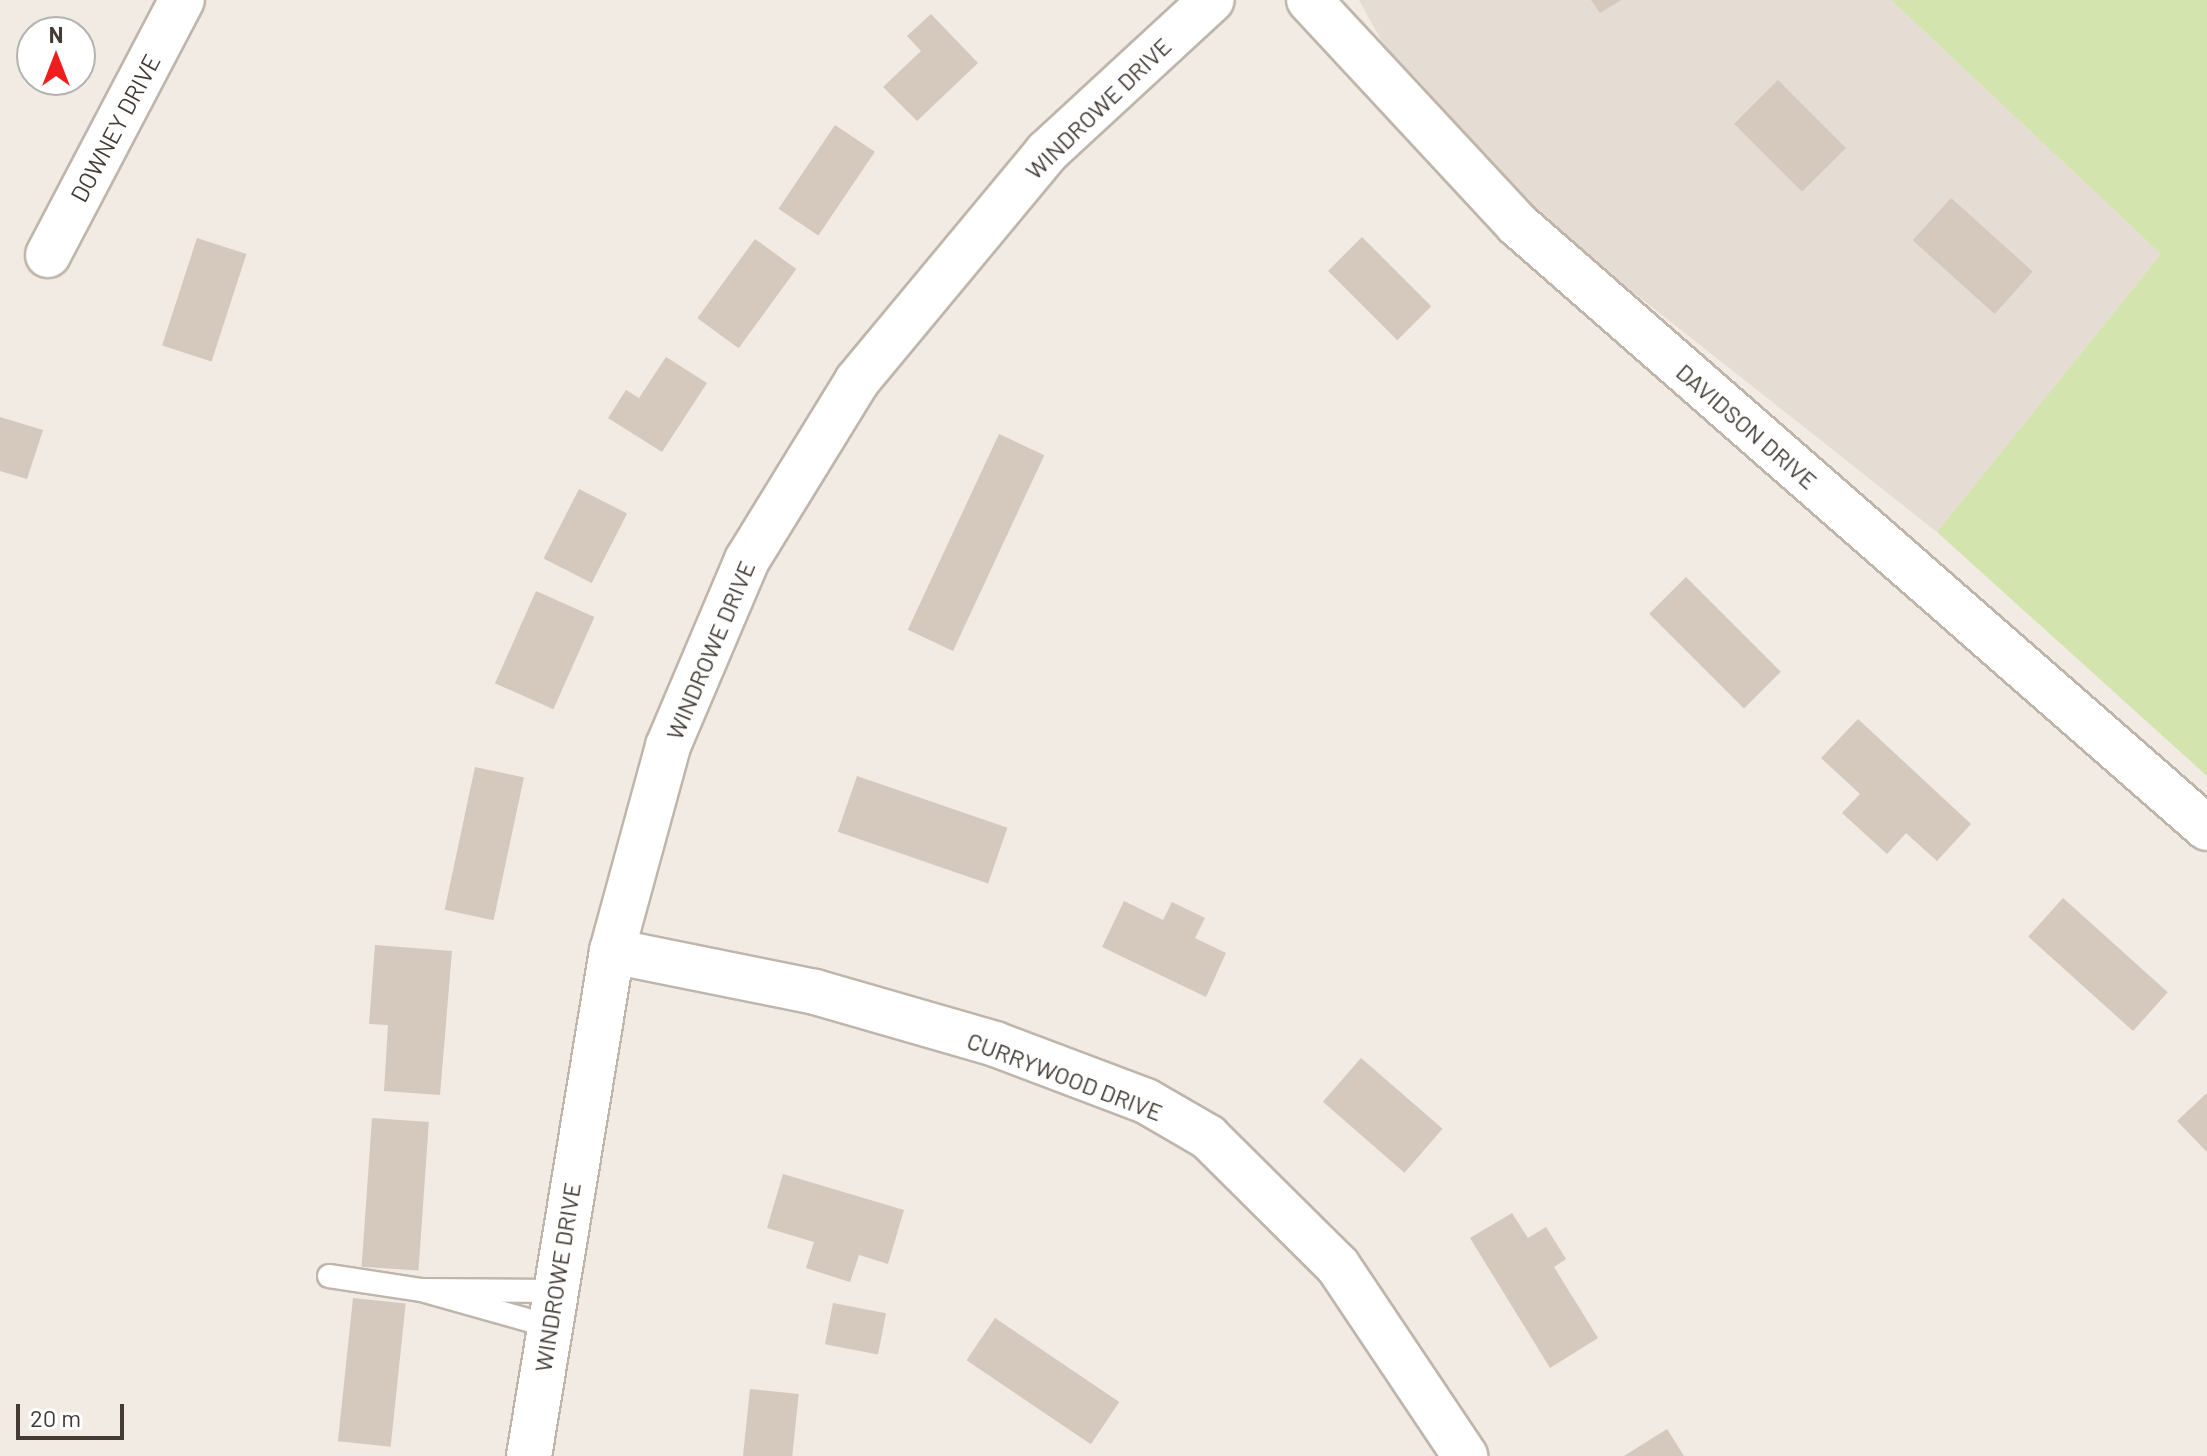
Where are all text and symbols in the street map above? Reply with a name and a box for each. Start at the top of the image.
north arrow [16,16,96,96]
text: N [49,21,63,47]
street label: WINDROWE DRIVE [1019,31,1177,185]
street label: DOWNEY DRIVE [64,49,166,207]
street label: DAVIDSON DRIVE [1671,357,1823,495]
street label: WINDROWE DRIVE [659,556,761,744]
street label: CURRYWOOD DRIVE [963,1025,1167,1127]
street label: WINDROWE DRIVE [528,1180,586,1374]
scale bar [20,1388,128,1438]
text: 20 m [30,1403,81,1432]

